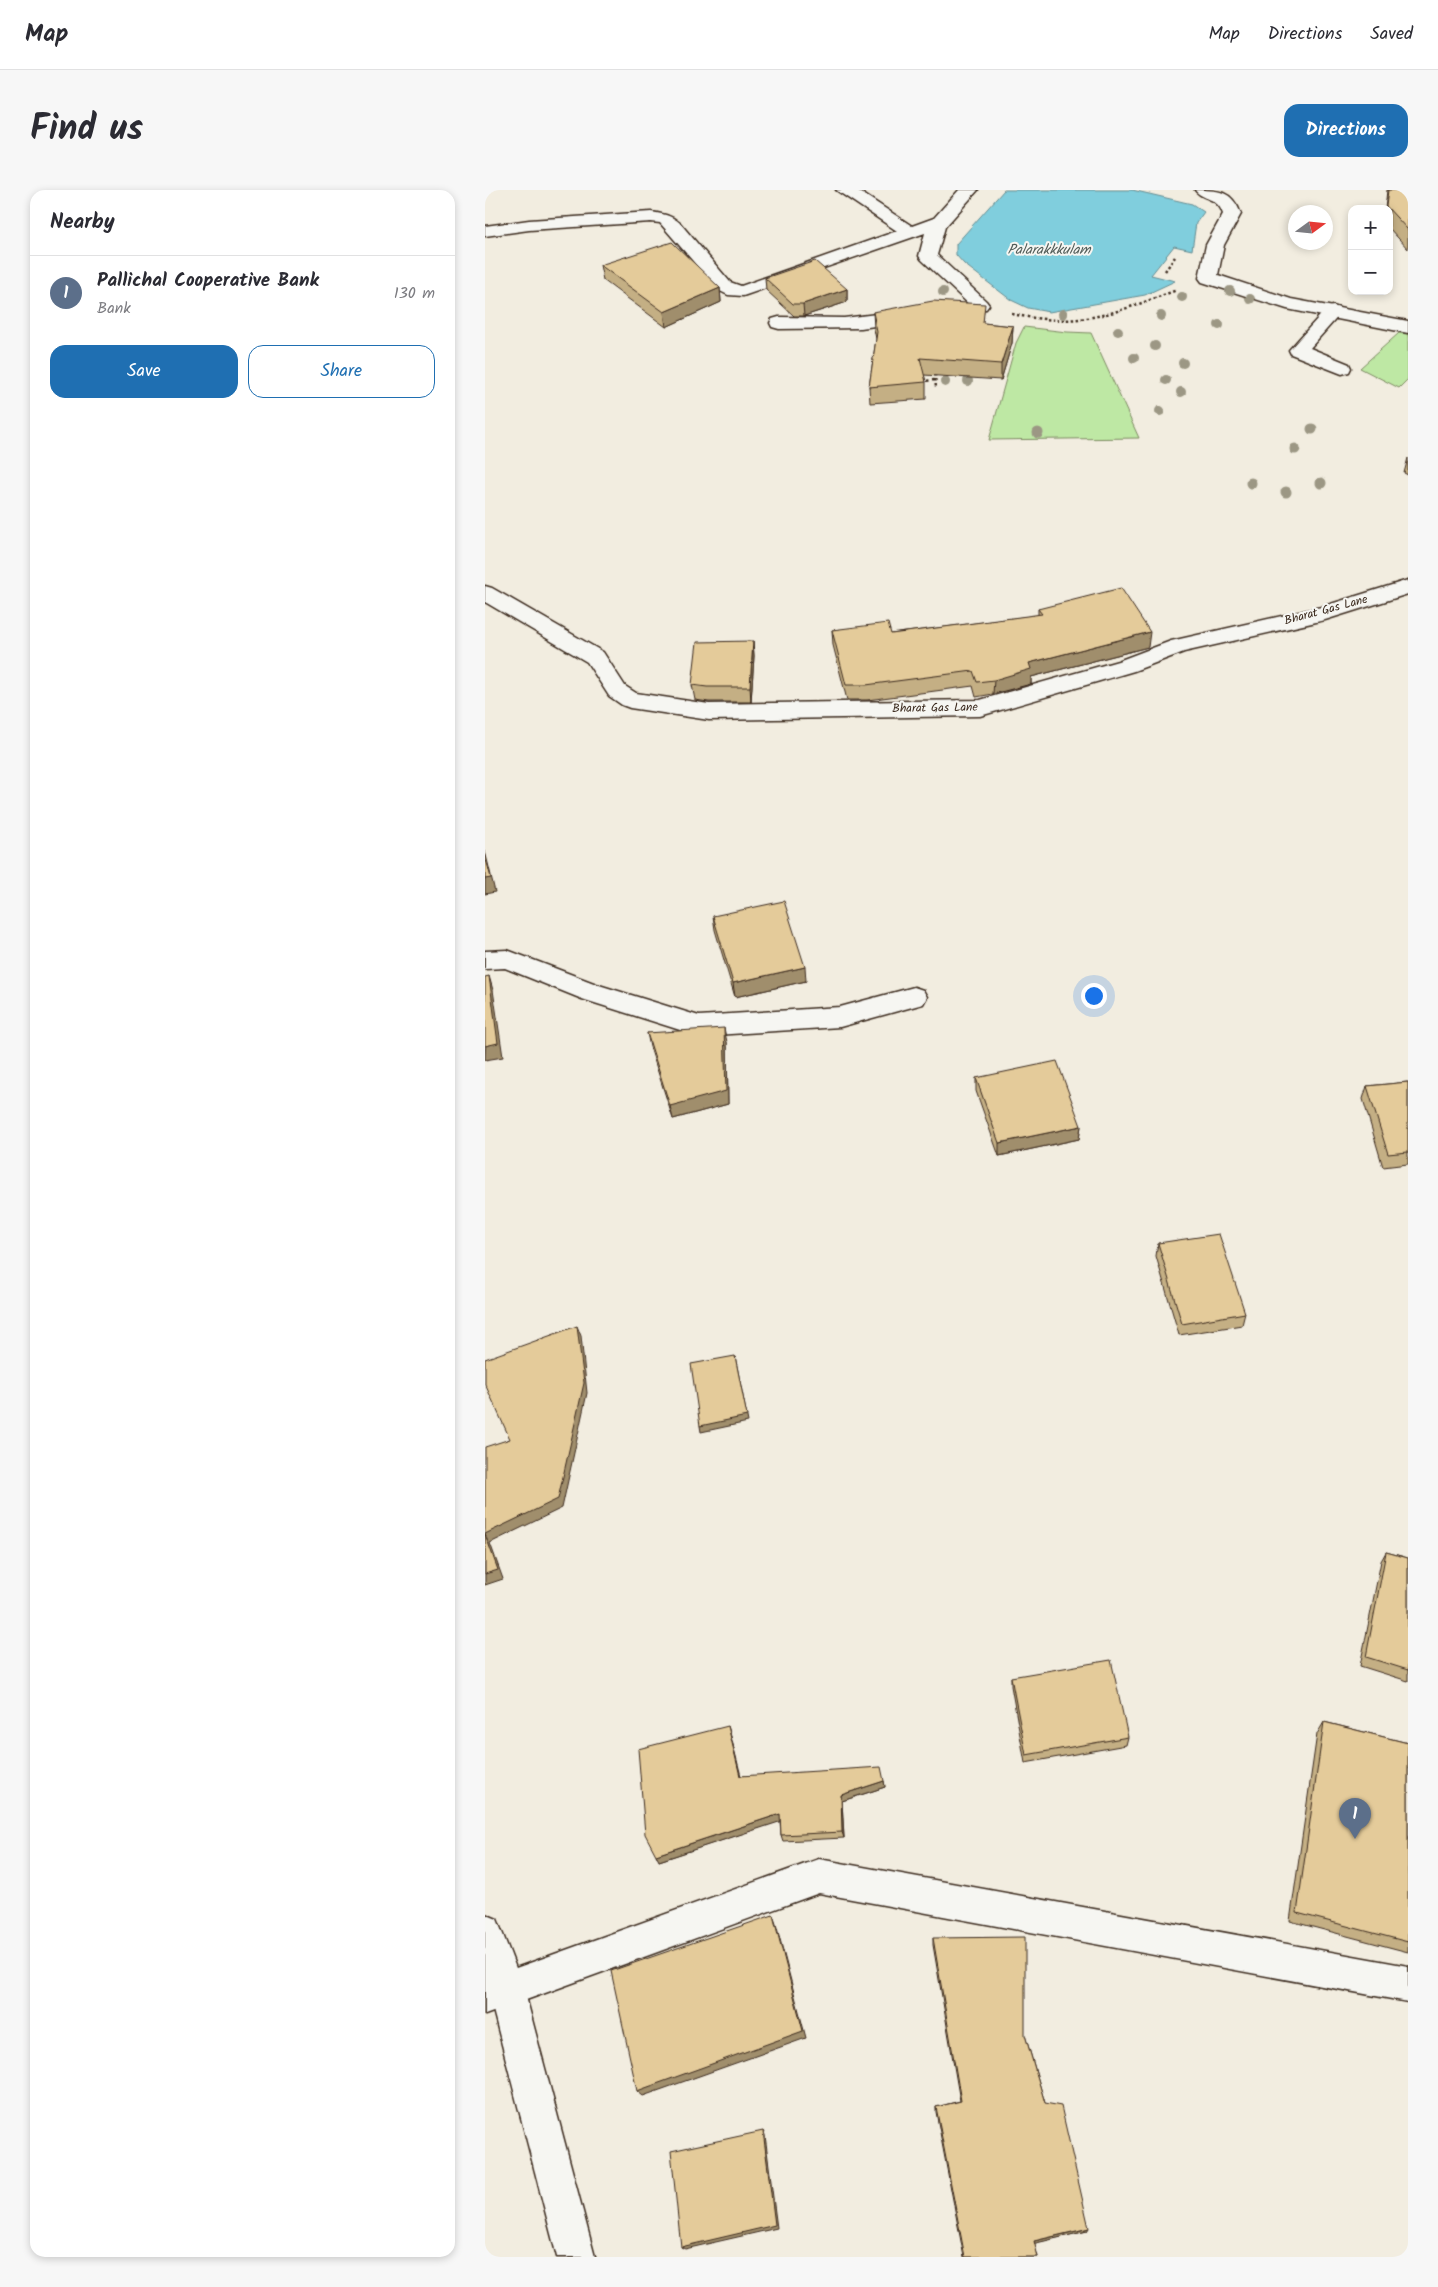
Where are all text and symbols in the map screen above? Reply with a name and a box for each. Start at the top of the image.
text: Map [25,15,68,54]
text: Map [1208,20,1240,49]
text: Directions [1268,20,1342,49]
text: Saved [1370,20,1413,49]
text: Find us [30,102,143,158]
button: Directions [1284,104,1408,157]
north arrow [1288,205,1333,250]
map controls [1348,205,1393,295]
button: + [1348,205,1393,250]
text: Nearby [50,206,115,239]
water label: Palarakkkulam [1008,239,1092,261]
button: − [1348,250,1393,295]
text: Pallichal Cooperative Bank [97,266,319,296]
text: 1 [64,281,68,306]
text: 130 m [394,281,435,306]
text: Bank [97,296,131,321]
button: Save [50,345,238,398]
button: Share [248,345,435,398]
street label: Bharat Gas Lane [1282,590,1370,630]
street label: Bharat Gas Lane [892,698,979,718]
your location [1081,983,1107,1009]
pin: 1 [1339,1798,1371,1839]

